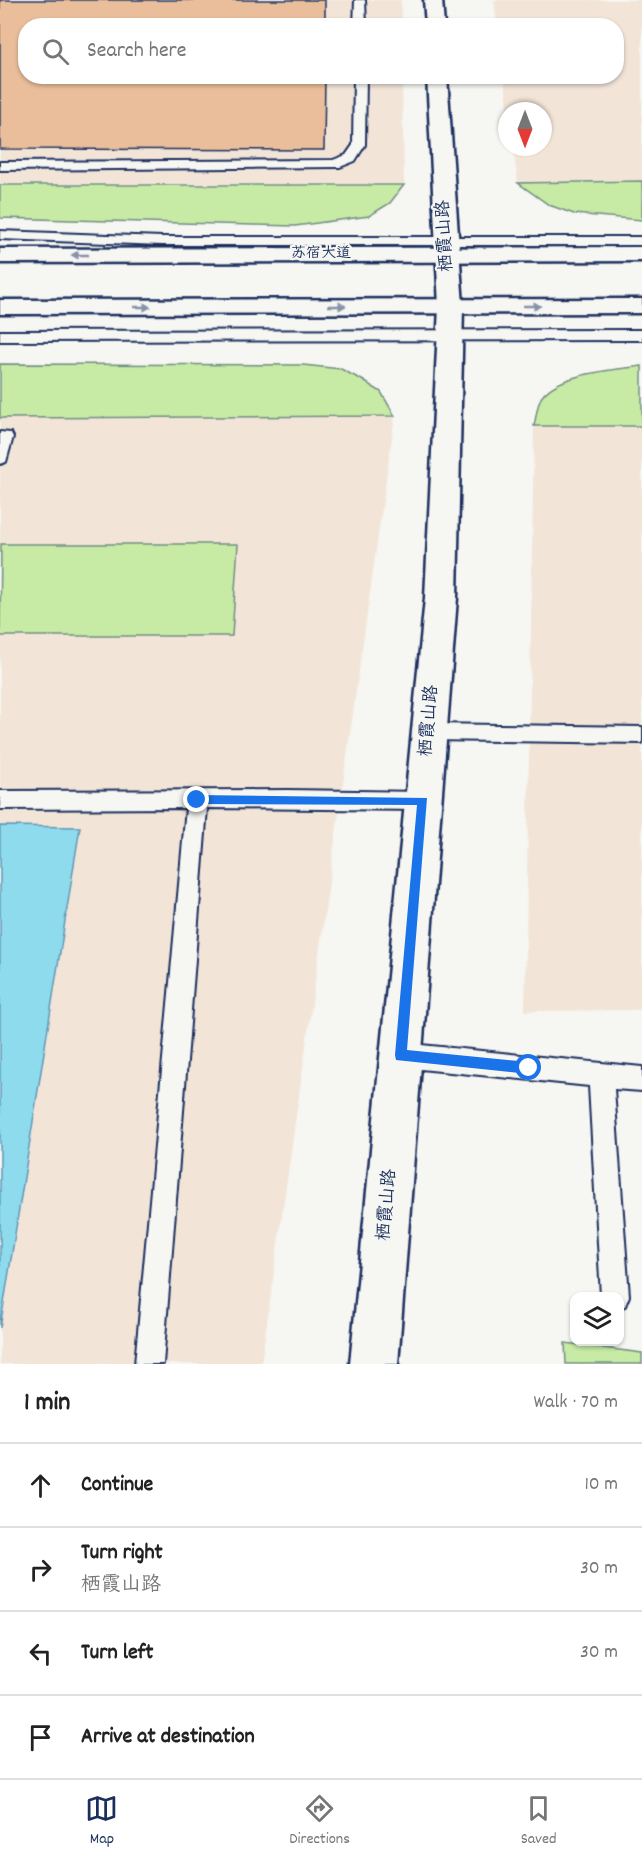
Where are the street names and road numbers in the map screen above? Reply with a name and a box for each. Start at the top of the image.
street label: 栖霞山路 [432,199,460,273]
street label: 苏宿大道 [291,243,351,265]
street label: 栖霞山路 [414,684,446,758]
street label: 栖霞山路 [372,1168,404,1242]

